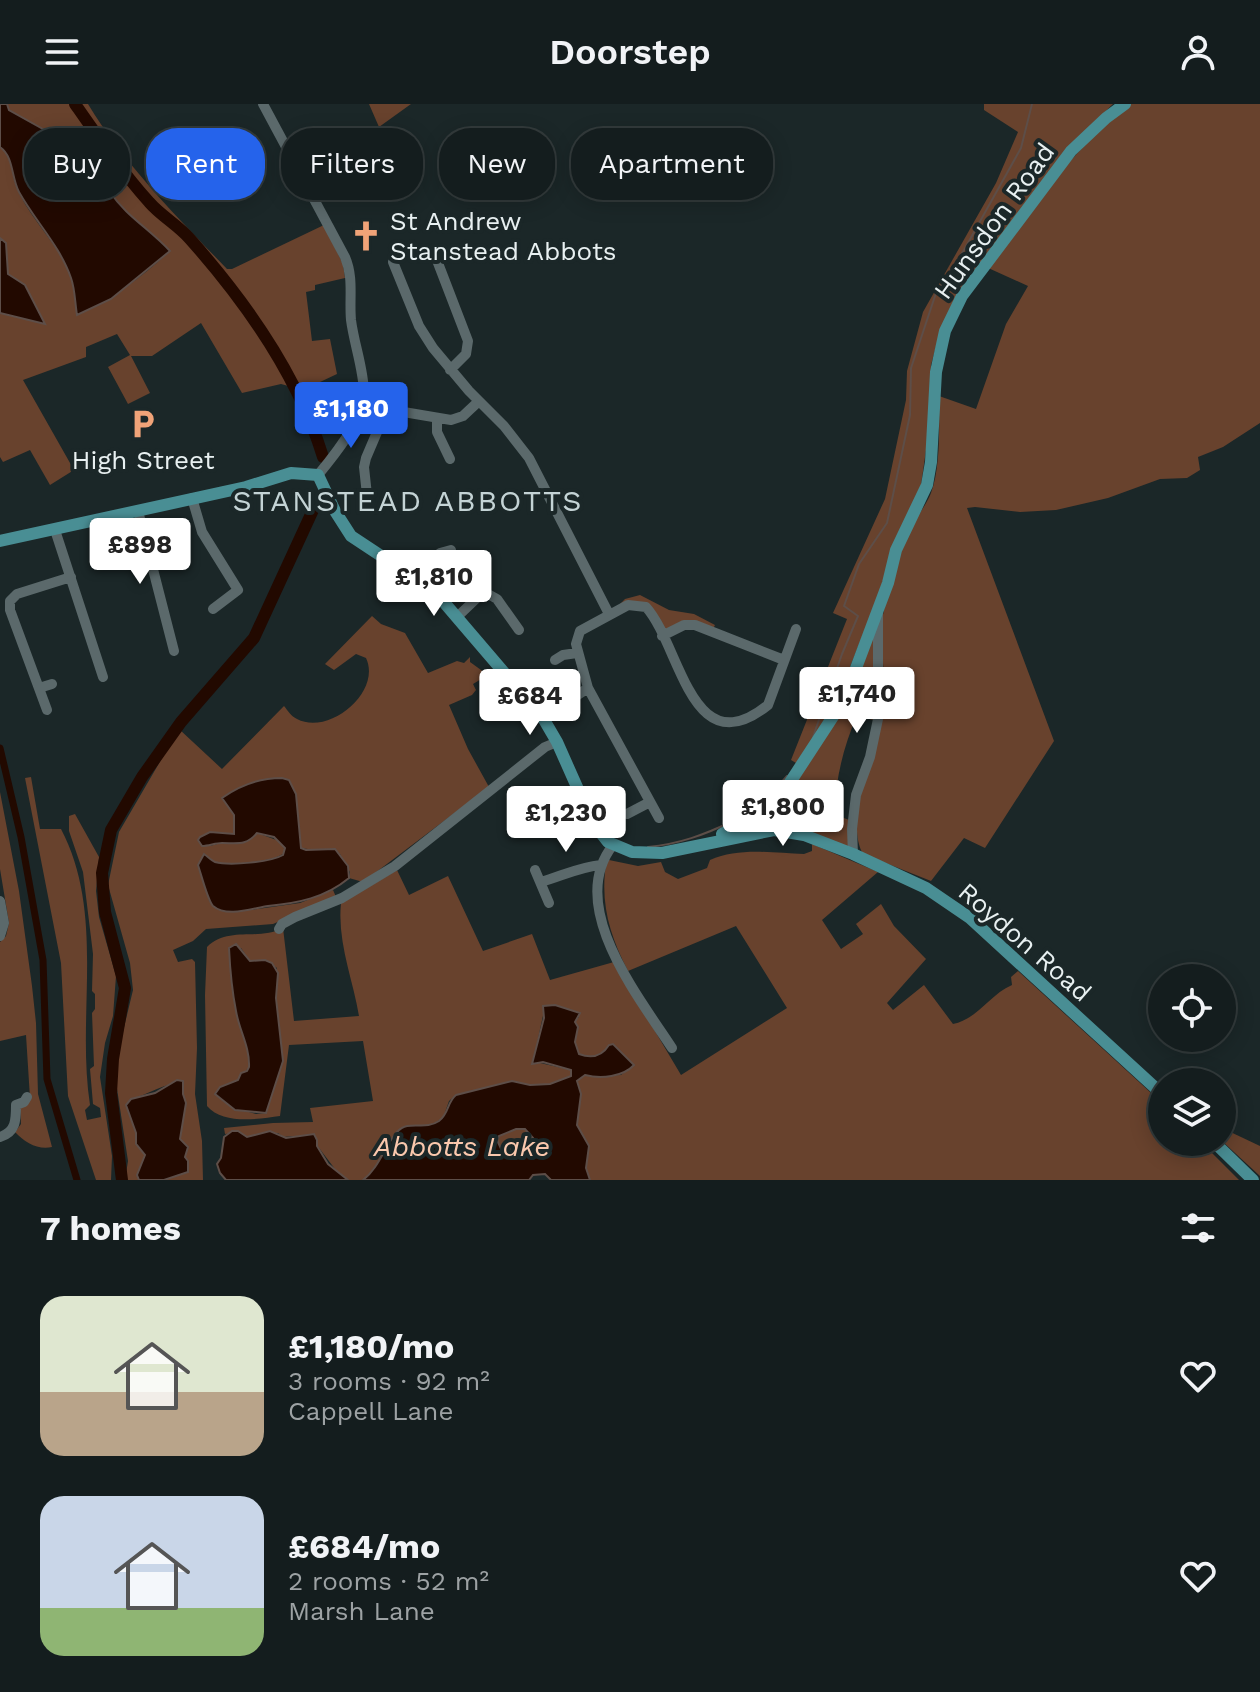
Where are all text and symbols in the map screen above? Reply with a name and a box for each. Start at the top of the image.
icon: menu [40,30,84,74]
icon: person [1176,30,1220,74]
text: Doorstep [549,31,711,73]
chip: Buy [24,128,130,200]
chip: Rent [146,128,265,200]
chip: Filters [281,128,423,200]
chip: New [439,128,555,200]
chip: Apartment [571,128,773,200]
street label: Hunsdon Road [927,137,1061,305]
place label: St Andrew Stanstead Abbots [390,206,617,266]
church icon: St Andrew Stanstead Abbots [349,219,383,253]
pin: £1,180 [286,382,416,450]
text: £1,180 [313,393,389,423]
parking icon: High Street [126,407,160,441]
place label: High Street [71,445,215,475]
district label: STANSTEAD ABBOTTS [233,483,583,518]
pin: £898 [93,518,187,586]
text: £898 [108,529,172,559]
pin: £1,810 [369,550,499,618]
text: £1,810 [394,561,474,591]
pin: £1,740 [792,667,922,735]
pin: £684 [483,669,577,737]
text: £1,740 [817,678,897,708]
text: £684 [497,680,563,710]
pin: £1,800 [718,780,848,848]
pin: £1,230 [501,786,631,854]
text: £1,800 [741,791,825,821]
text: £1,230 [525,797,607,827]
street label: Roydon Road [953,876,1097,1008]
map controls [1148,964,1236,1156]
button: locate [1148,964,1236,1052]
button: layers [1148,1068,1236,1156]
water label: Abbotts Lake [373,1130,550,1163]
icon: filters [1176,1206,1220,1250]
text: 7 homes [40,1208,181,1248]
text: £1,180/mo [288,1326,454,1366]
icon: home [104,1328,200,1424]
icon: heart [1176,1354,1220,1398]
text: 3 rooms · 92 m² [288,1366,490,1396]
text: Cappell Lane [288,1396,453,1426]
text: £684/mo [288,1526,440,1566]
icon: home [104,1528,200,1624]
icon: heart [1176,1554,1220,1598]
text: 2 rooms · 52 m² [288,1566,489,1596]
text: Marsh Lane [288,1596,435,1626]

